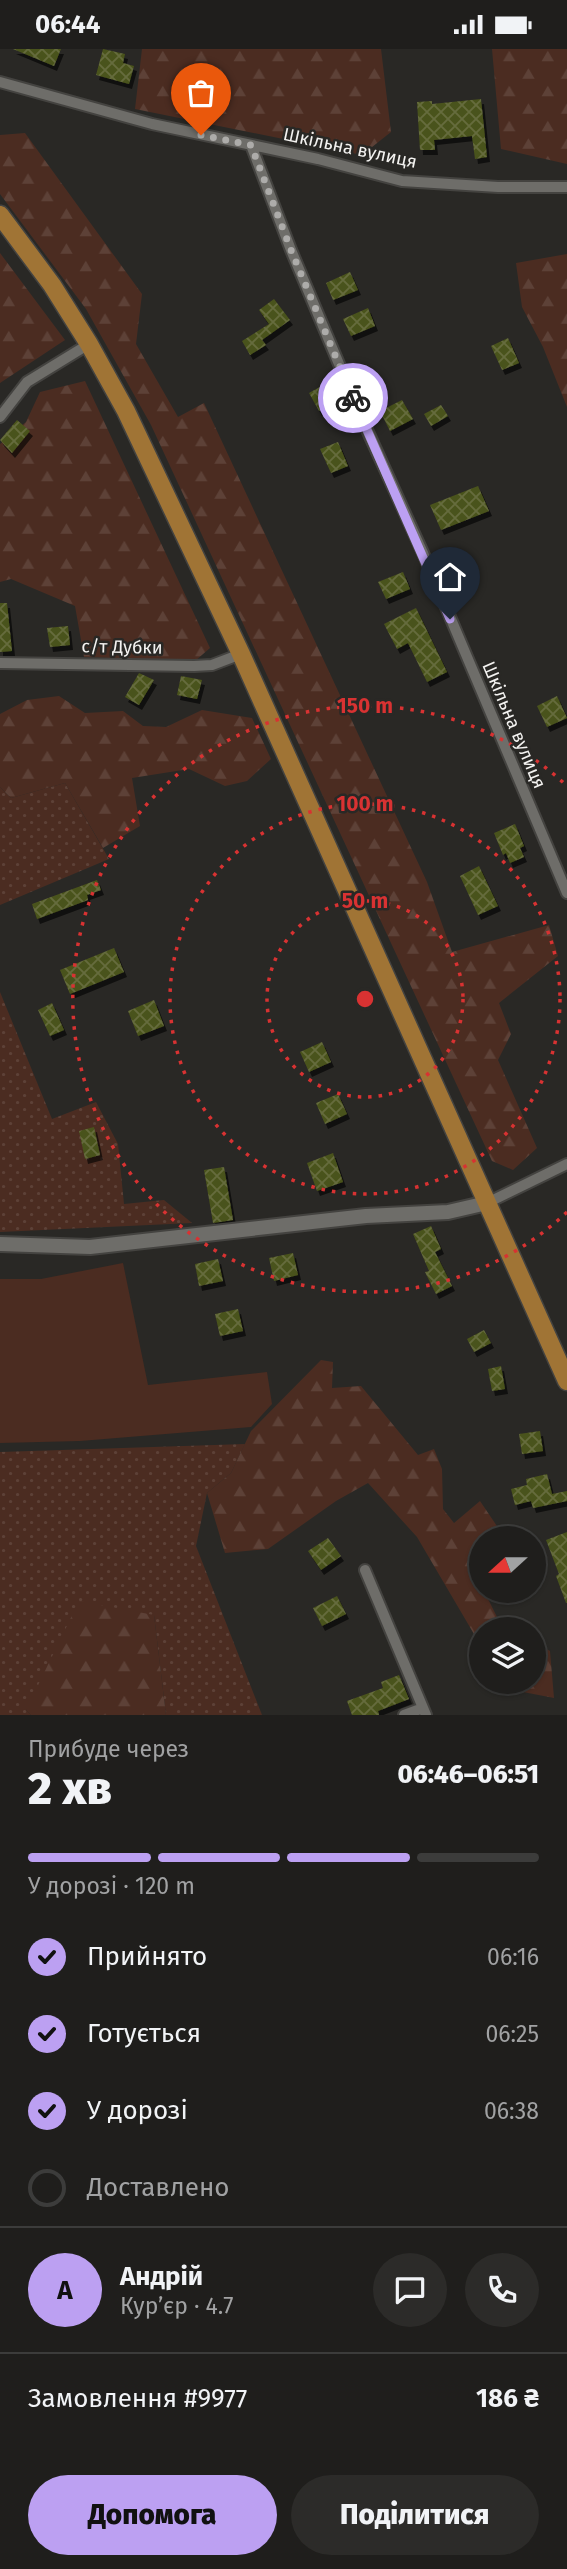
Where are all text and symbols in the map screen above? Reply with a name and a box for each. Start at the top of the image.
text: 06:44 [35,9,100,40]
pin [171,63,231,135]
icon: bag [182,74,220,112]
street label: Шкільна вулиця [281,123,419,173]
courier [318,363,388,433]
icon: bike [334,379,372,417]
pin [420,547,480,619]
icon: home [431,558,469,596]
street label: с/т Дубки [81,635,163,659]
street label: Шкільна вулиця [477,658,551,792]
text: 150 m [337,693,393,719]
text: 100 m [336,791,394,817]
text: 50 m [342,888,388,914]
centre of rings [353,987,377,1011]
north arrow [469,1526,546,1603]
map controls [469,1526,546,1694]
button: layers [469,1617,546,1694]
text: Прибуде через [28,1735,189,1763]
text: 06:46–06:51 [397,1759,539,1790]
text: 2 хв [28,1761,112,1816]
text: У дорозі · 120 m [28,1872,195,1900]
icon: check [28,1938,66,1976]
text: Прийнято [87,1941,207,1972]
text: 06:16 [487,1943,539,1971]
icon: check [28,2015,66,2053]
text: Готується [87,2018,201,2049]
text: 06:25 [485,2020,539,2048]
icon: check [28,2092,66,2130]
text: У дорозі [87,2095,188,2126]
text: 06:38 [484,2097,539,2125]
text: Доставлено [87,2172,229,2203]
button: chat [373,2253,447,2327]
button: phone [465,2253,539,2327]
text: Андрій [120,2261,203,2292]
text: А [57,2275,73,2306]
text: Кур’єр · 4.7 [120,2292,234,2320]
text: Замовлення #9977 [28,2383,247,2414]
text: 186 ₴ [476,2383,539,2414]
button: Допомога [28,2475,277,2555]
button: Поділитися [291,2475,539,2555]

